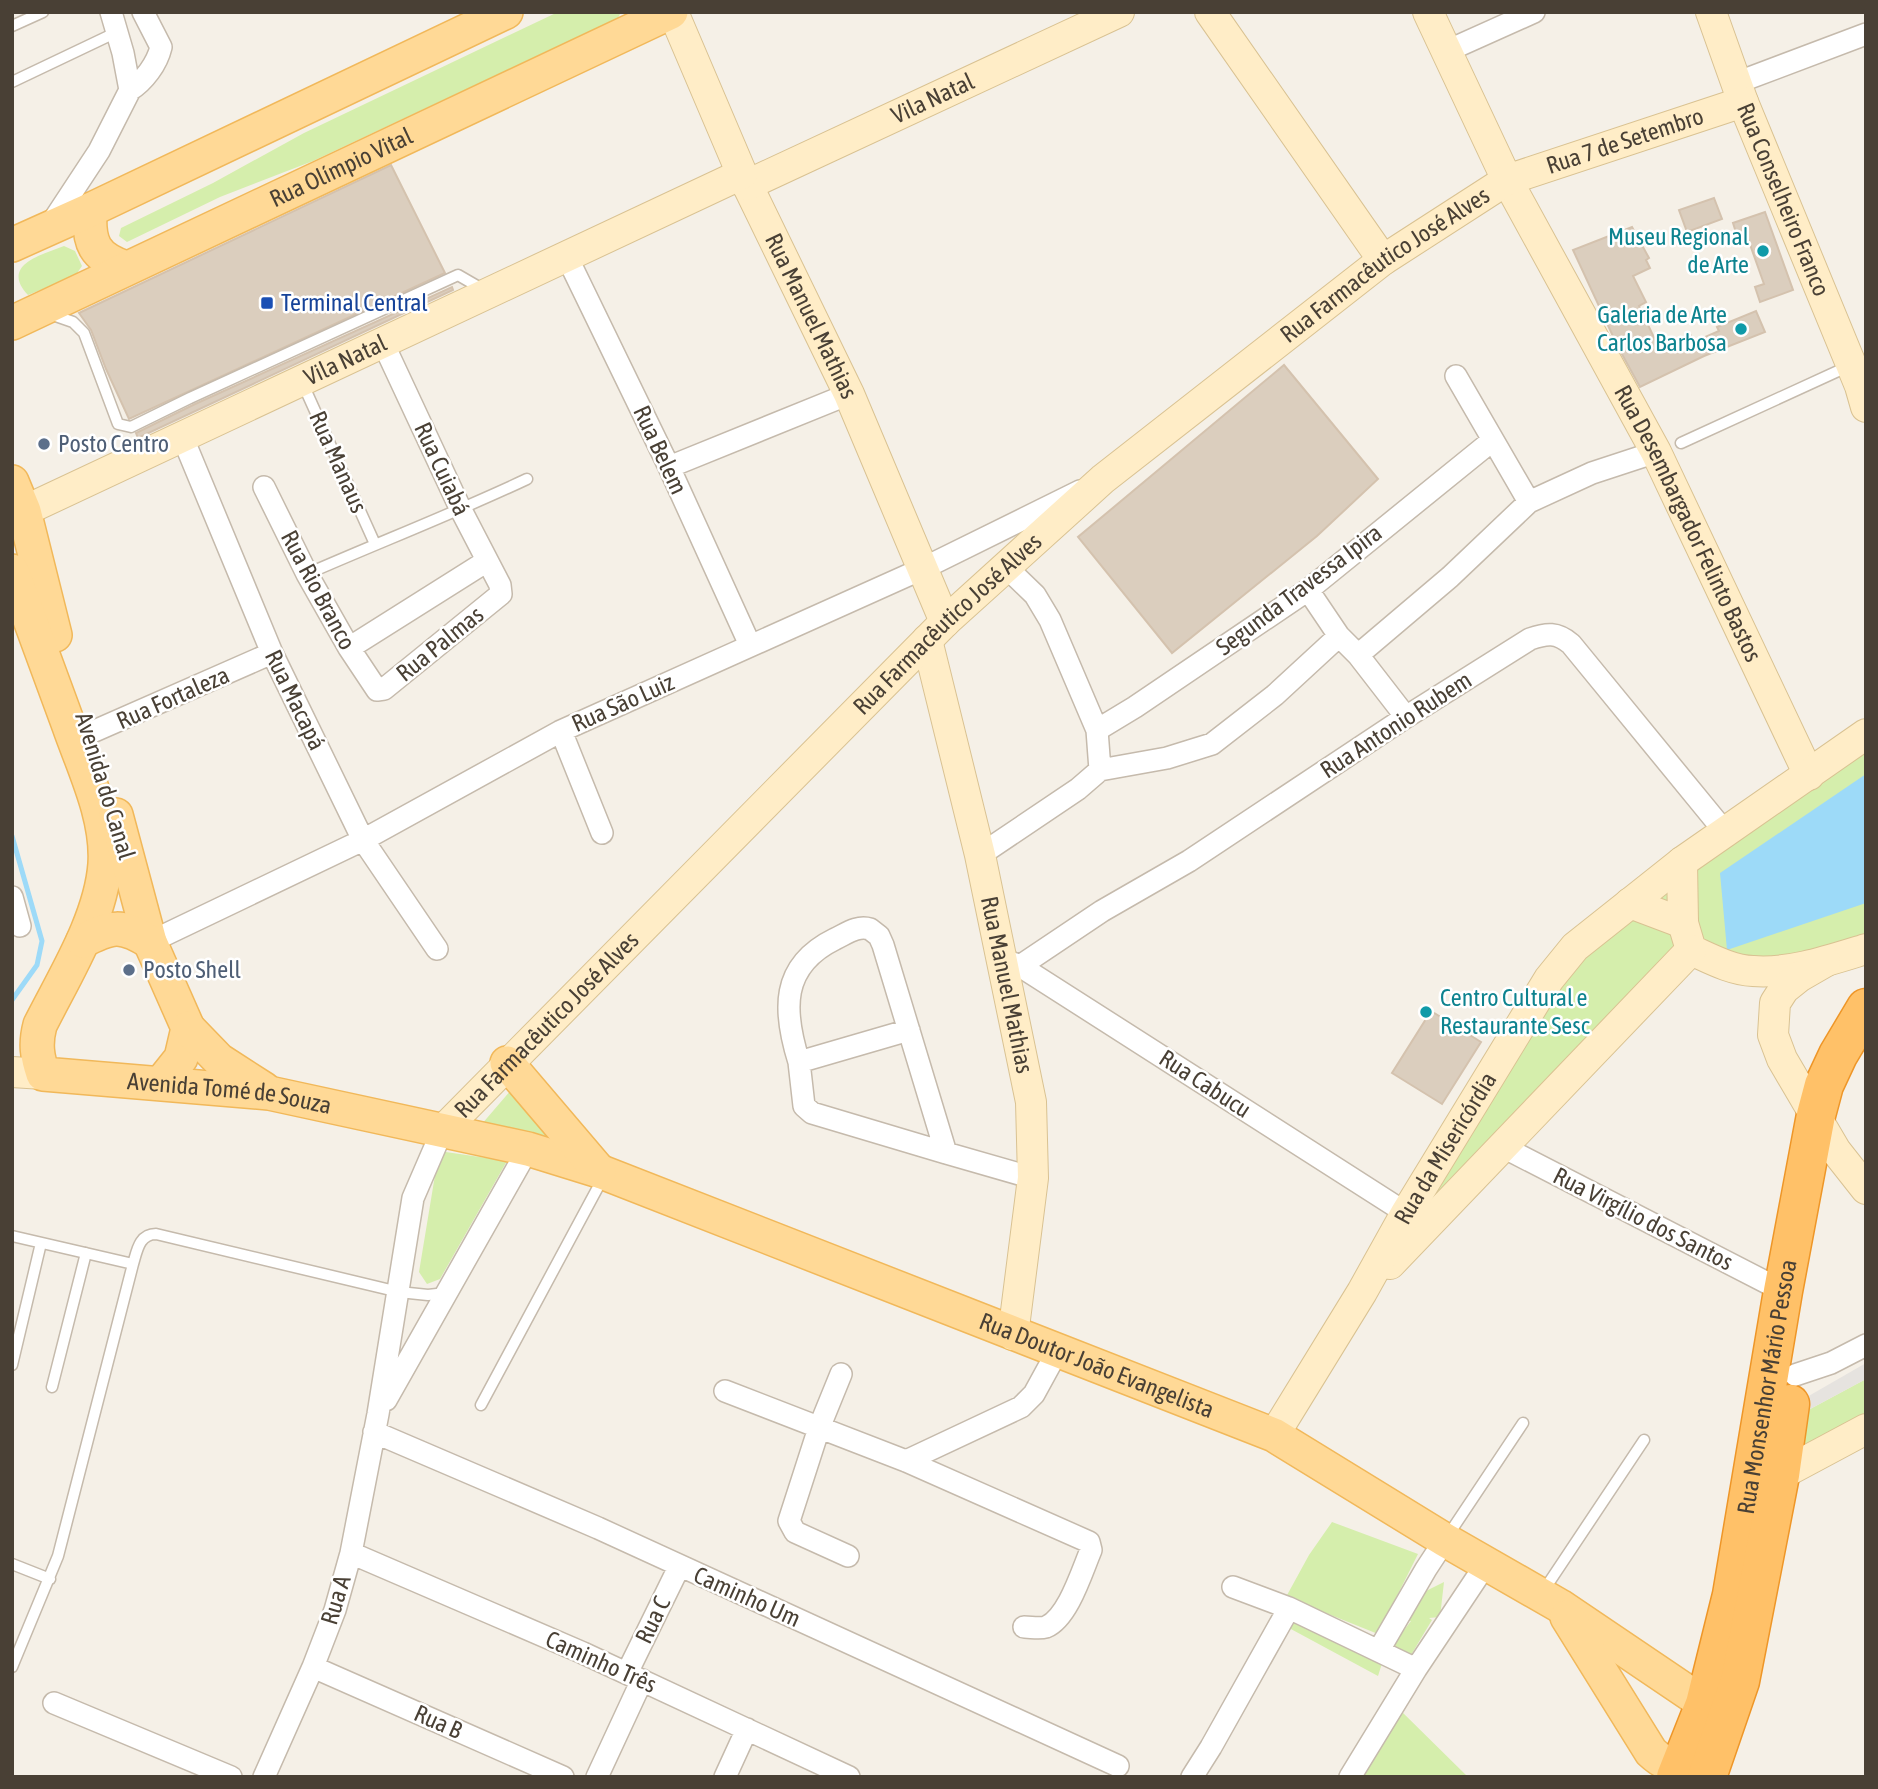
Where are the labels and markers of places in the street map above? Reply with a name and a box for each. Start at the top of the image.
place label: Museu Regional de Arte [1608,223,1750,278]
marker: Museu Regional de Arte [1755,243,1771,259]
place label: Terminal Central [281,289,428,316]
marker: Terminal Central [259,295,275,311]
place label: Galeria de Arte Carlos Barbosa [1597,301,1727,356]
marker: Galeria de Arte Carlos Barbosa [1733,321,1749,337]
place label: Posto Centro [58,430,169,457]
marker: Posto Centro [36,436,52,452]
place label: Posto Shell [143,956,241,983]
marker: Posto Shell [121,962,137,978]
place label: Centro Cultural e Restaurante Sesc [1440,984,1590,1039]
marker: Centro Cultural e Restaurante Sesc [1418,1004,1434,1020]

